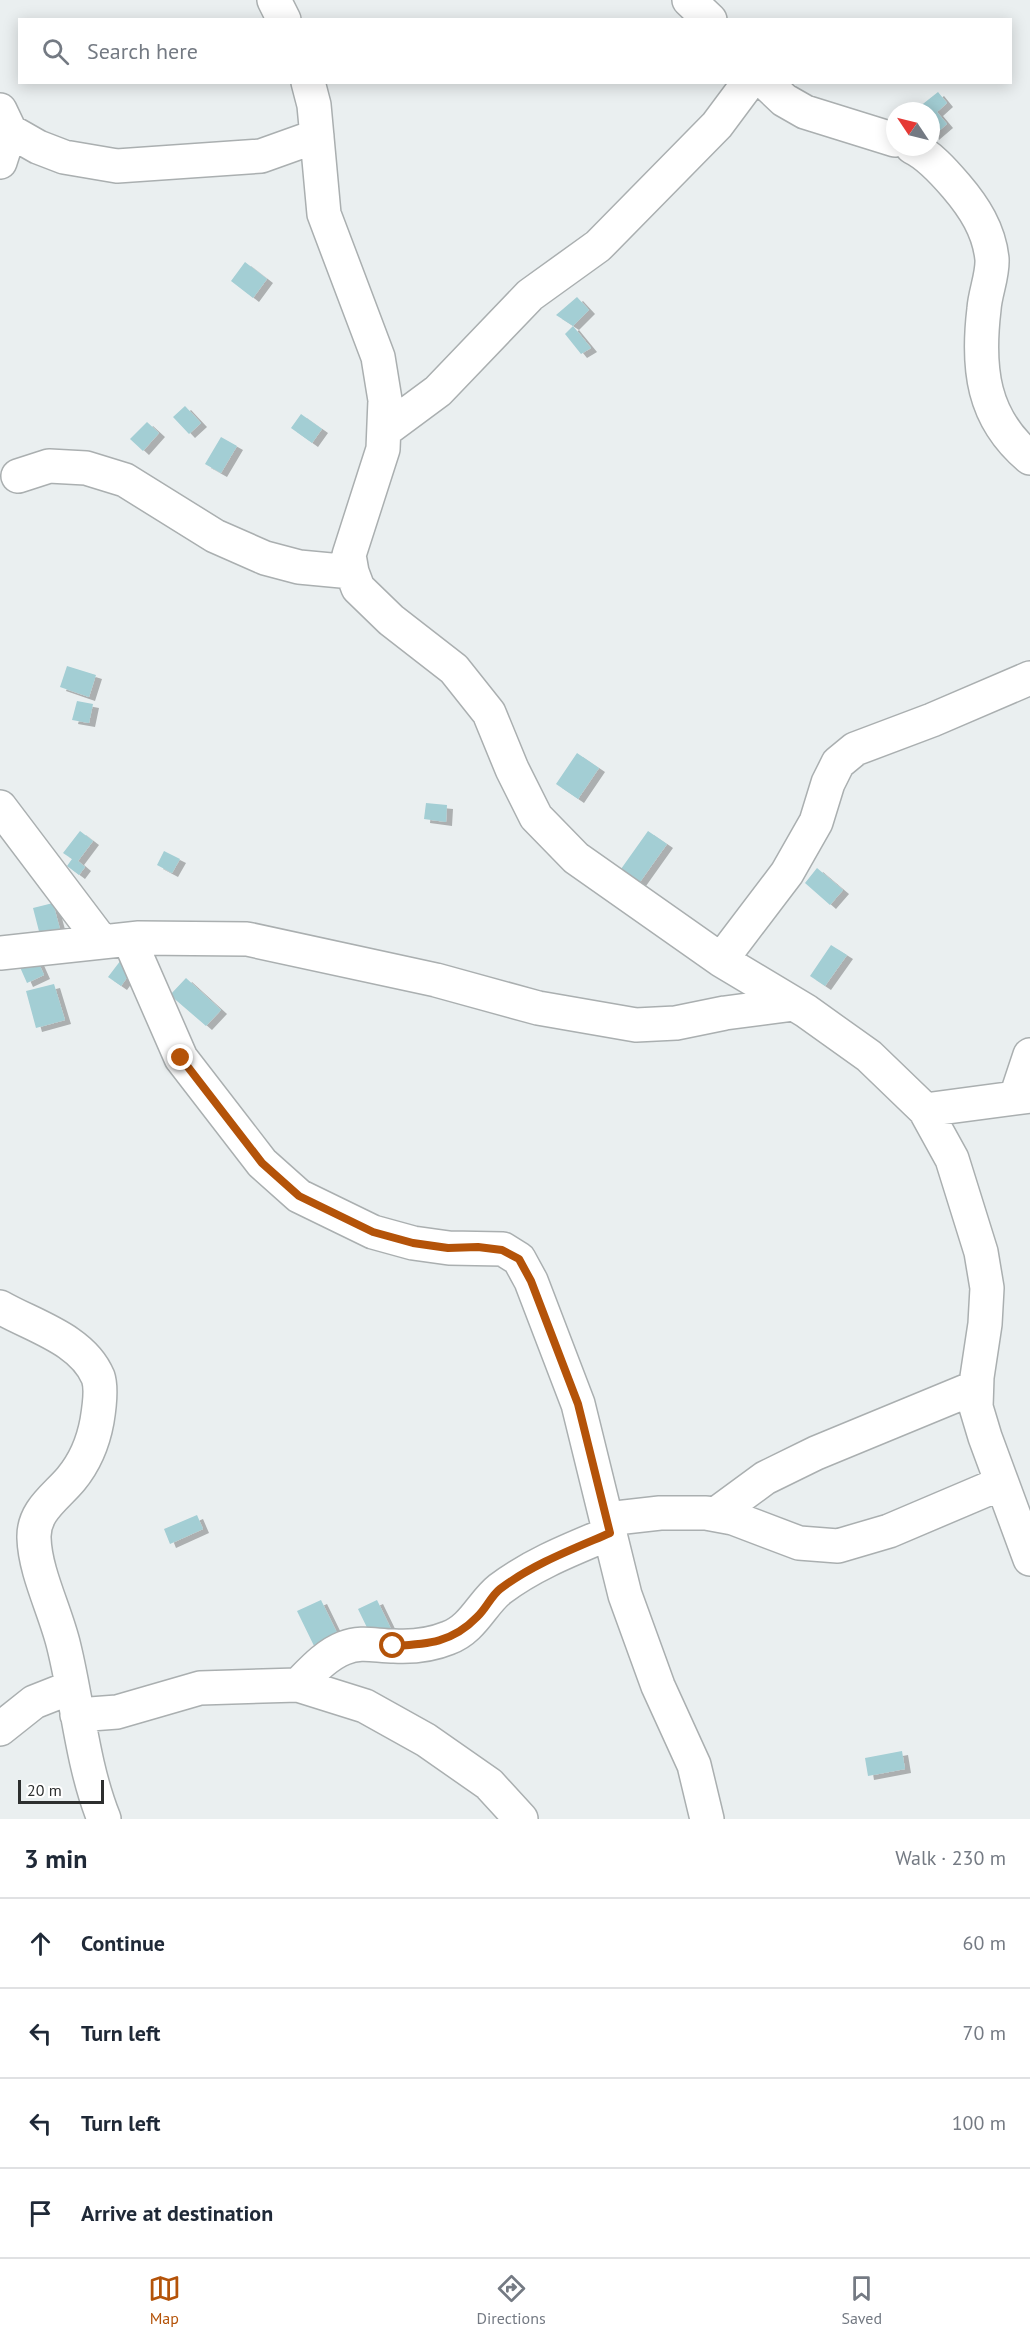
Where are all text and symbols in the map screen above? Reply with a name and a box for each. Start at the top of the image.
search box [18,18,1012,84]
icon: search [39,35,72,68]
text: Search here [87,37,198,65]
north arrow [886,102,940,156]
route end [167,1044,193,1070]
route start [379,1632,405,1658]
scale bar [18,1777,104,1804]
text: 20 m [27,1780,62,1800]
text: 3 min [24,1842,87,1875]
text: Walk · 230 m [895,1845,1006,1871]
icon: ahead [24,1927,57,1960]
text: Continue [81,1929,165,1957]
text: 60 m [963,1930,1006,1956]
icon: left [24,2017,57,2050]
text: Turn left [81,2019,161,2047]
text: 70 m [963,2020,1006,2046]
icon: left [24,2107,57,2140]
text: Turn left [81,2109,161,2137]
text: 100 m [952,2110,1006,2136]
icon: arrive [24,2197,57,2230]
text: Arrive at destination [81,2199,273,2227]
tab: Map [148,2272,181,2328]
tab: Directions [477,2272,546,2328]
tab: Saved [841,2272,882,2328]

